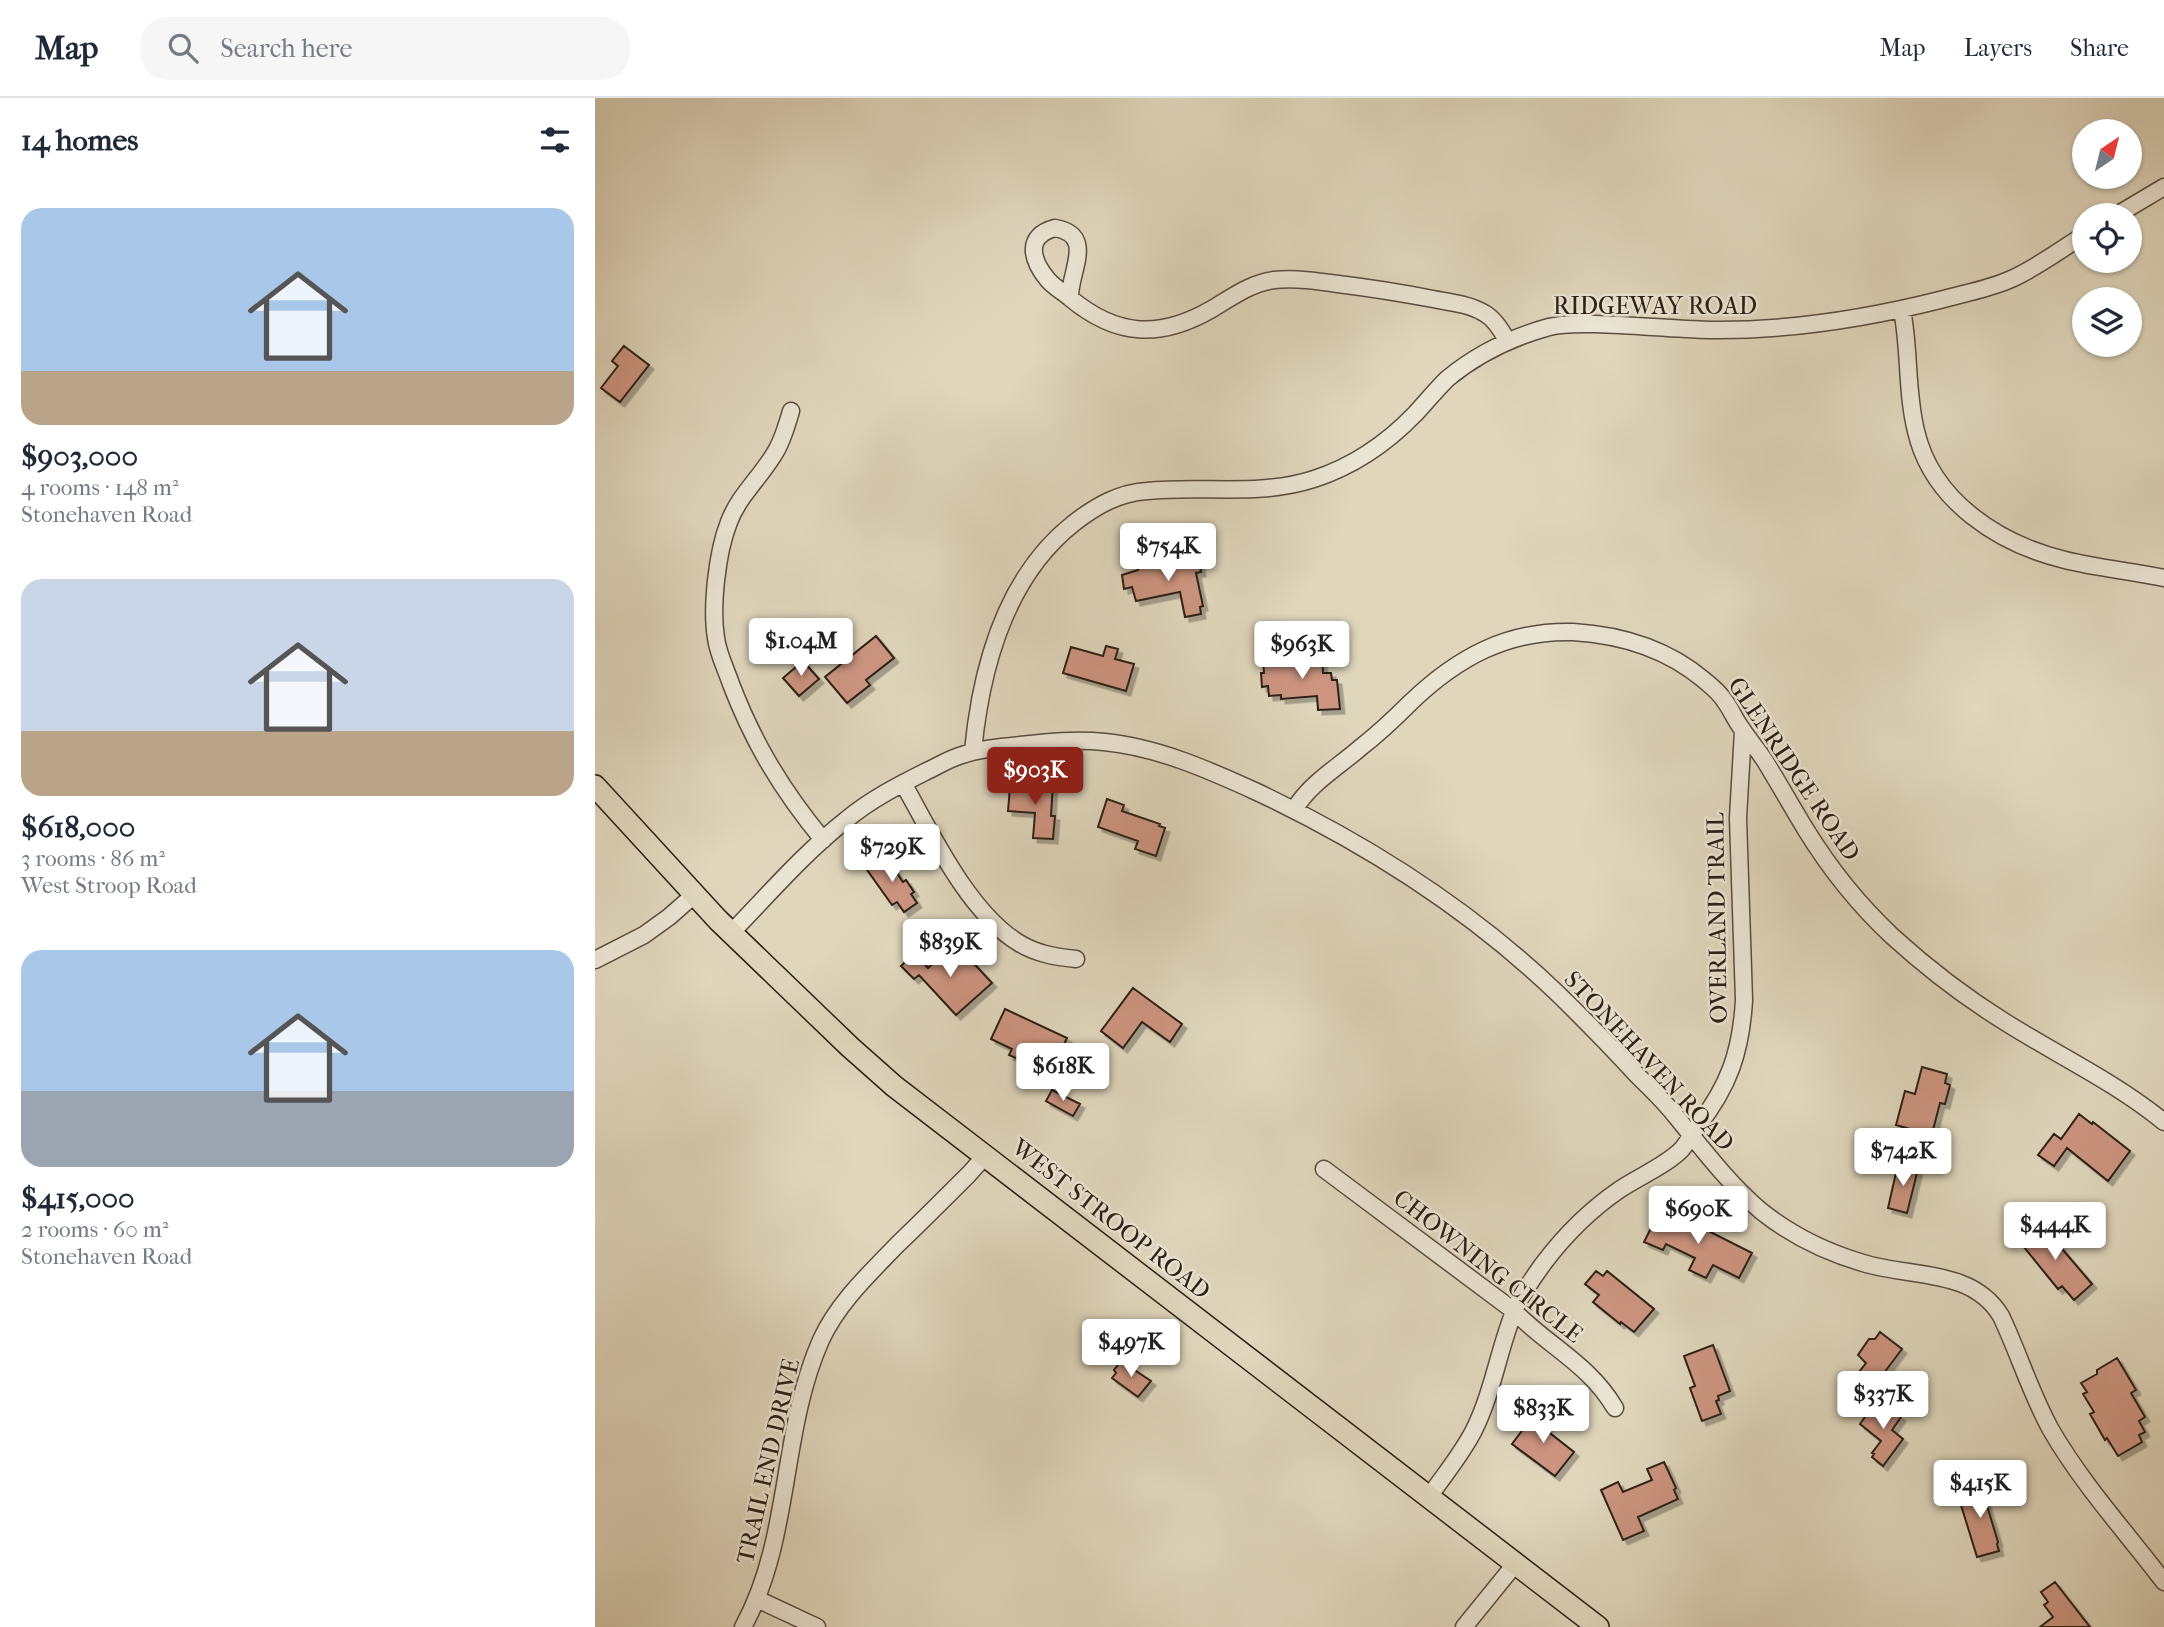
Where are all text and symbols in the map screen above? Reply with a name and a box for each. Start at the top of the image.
search box [140,17,630,80]
text: Map [35,29,98,68]
icon: search [164,29,202,67]
text: Search here [220,33,352,64]
text: Map [1880,34,1926,62]
text: Layers [1964,34,2032,62]
text: Share [2070,34,2129,62]
north arrow [2072,119,2142,189]
map controls [2072,119,2142,357]
icon: filters [536,121,574,159]
text: 14 homes [21,123,138,158]
button: locate [2072,203,2142,273]
icon: home [235,253,361,379]
button: layers [2072,287,2142,357]
street label: RIDGEWAY ROAD [1553,292,1757,320]
text: $903,000 [21,439,138,474]
text: 4 rooms · 148 m² [21,474,178,501]
text: Stonehaven Road [21,501,192,528]
pin: $754K [1119,524,1217,583]
text: $754K [1136,532,1200,559]
pin: $1.04M [744,618,858,678]
pin: $963K [1253,622,1351,681]
icon: home [235,624,361,750]
text: $1.04M [765,627,837,654]
text: $963K [1270,630,1334,657]
street label: GLENRIDGE ROAD [1722,672,1866,866]
pin: $903K [986,748,1084,807]
text: $903K [1003,756,1067,783]
text: $618,000 [21,810,135,845]
street label: OVERLAND TRAIL [1701,812,1733,1024]
pin: $729K [843,824,941,884]
text: $729K [860,833,924,860]
text: 3 rooms · 86 m² [21,845,165,872]
text: West Stroop Road [21,872,197,899]
pin: $839K [901,920,999,979]
text: $839K [919,928,981,955]
street label: STONEHAVEN ROAD [1558,965,1740,1157]
icon: home [235,995,361,1121]
pin: $618K [1014,1044,1112,1103]
text: $618K [1032,1052,1094,1079]
pin: $742K [1854,1128,1952,1188]
street label: WEST STROOP ROAD [1006,1132,1216,1305]
text: $742K [1870,1137,1936,1164]
text: $415,000 [21,1181,135,1216]
street label: CHOWNING CIRCLE [1388,1184,1588,1348]
pin: $690K [1649,1186,1747,1246]
text: $690K [1665,1195,1731,1222]
pin: $444K [2006,1202,2104,1262]
text: $444K [2020,1211,2090,1238]
text: 2 rooms · 60 m² [21,1216,168,1243]
text: Stonehaven Road [21,1243,192,1270]
pin: $497K [1082,1320,1180,1379]
text: $497K [1098,1328,1164,1355]
street label: TRAIL END DRIVE [731,1356,805,1566]
pin: $337K [1834,1372,1932,1431]
text: $337K [1853,1380,1913,1407]
pin: $833K [1494,1386,1592,1445]
text: $833K [1513,1394,1573,1421]
pin: $415K [1931,1460,2029,1520]
text: $415K [1949,1469,2011,1496]

